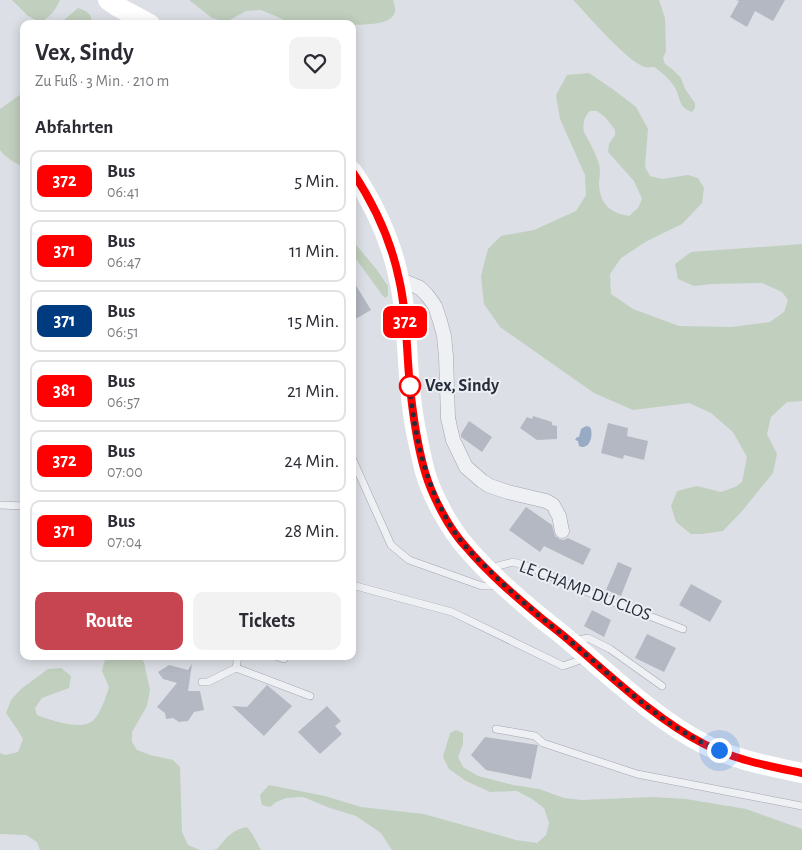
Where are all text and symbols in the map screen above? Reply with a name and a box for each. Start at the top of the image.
button: heart [289,37,341,89]
text: Vex, Sindy [35,41,134,65]
text: Zu Fuß · 3 Min. · 210 m [35,73,169,89]
text: Abfahrten [35,118,113,137]
text: Bus [107,162,135,181]
text: 372 [52,172,77,190]
text: 5 Min. [294,172,339,191]
text: 06:41 [107,184,140,200]
text: Bus [107,232,135,251]
text: 371 [53,242,76,260]
text: 11 Min. [289,242,339,261]
text: 06:47 [107,254,141,270]
text: Bus [107,302,135,321]
line badge: 372 [376,306,434,338]
text: 371 [53,312,76,330]
text: 15 Min. [288,312,339,331]
text: 372 [393,313,417,331]
text: 06:51 [107,324,139,340]
text: Bus [107,372,135,391]
marker: Vex, Sindy [399,375,421,397]
place label: Vex, Sindy [425,377,500,395]
text: 381 [53,382,76,400]
text: 21 Min. [287,382,339,401]
text: 06:57 [107,394,140,410]
text: Bus [107,442,135,461]
text: 372 [52,452,77,470]
text: 24 Min. [284,452,339,471]
text: 07:00 [107,464,143,480]
text: Bus [107,512,135,531]
text: 371 [53,522,76,540]
text: 28 Min. [284,522,339,541]
text: 07:04 [107,534,142,550]
street label: LE CHAMP DU CLOS [517,558,653,624]
button: Route [35,592,183,650]
button: Tickets [193,592,341,650]
your location [707,738,732,763]

